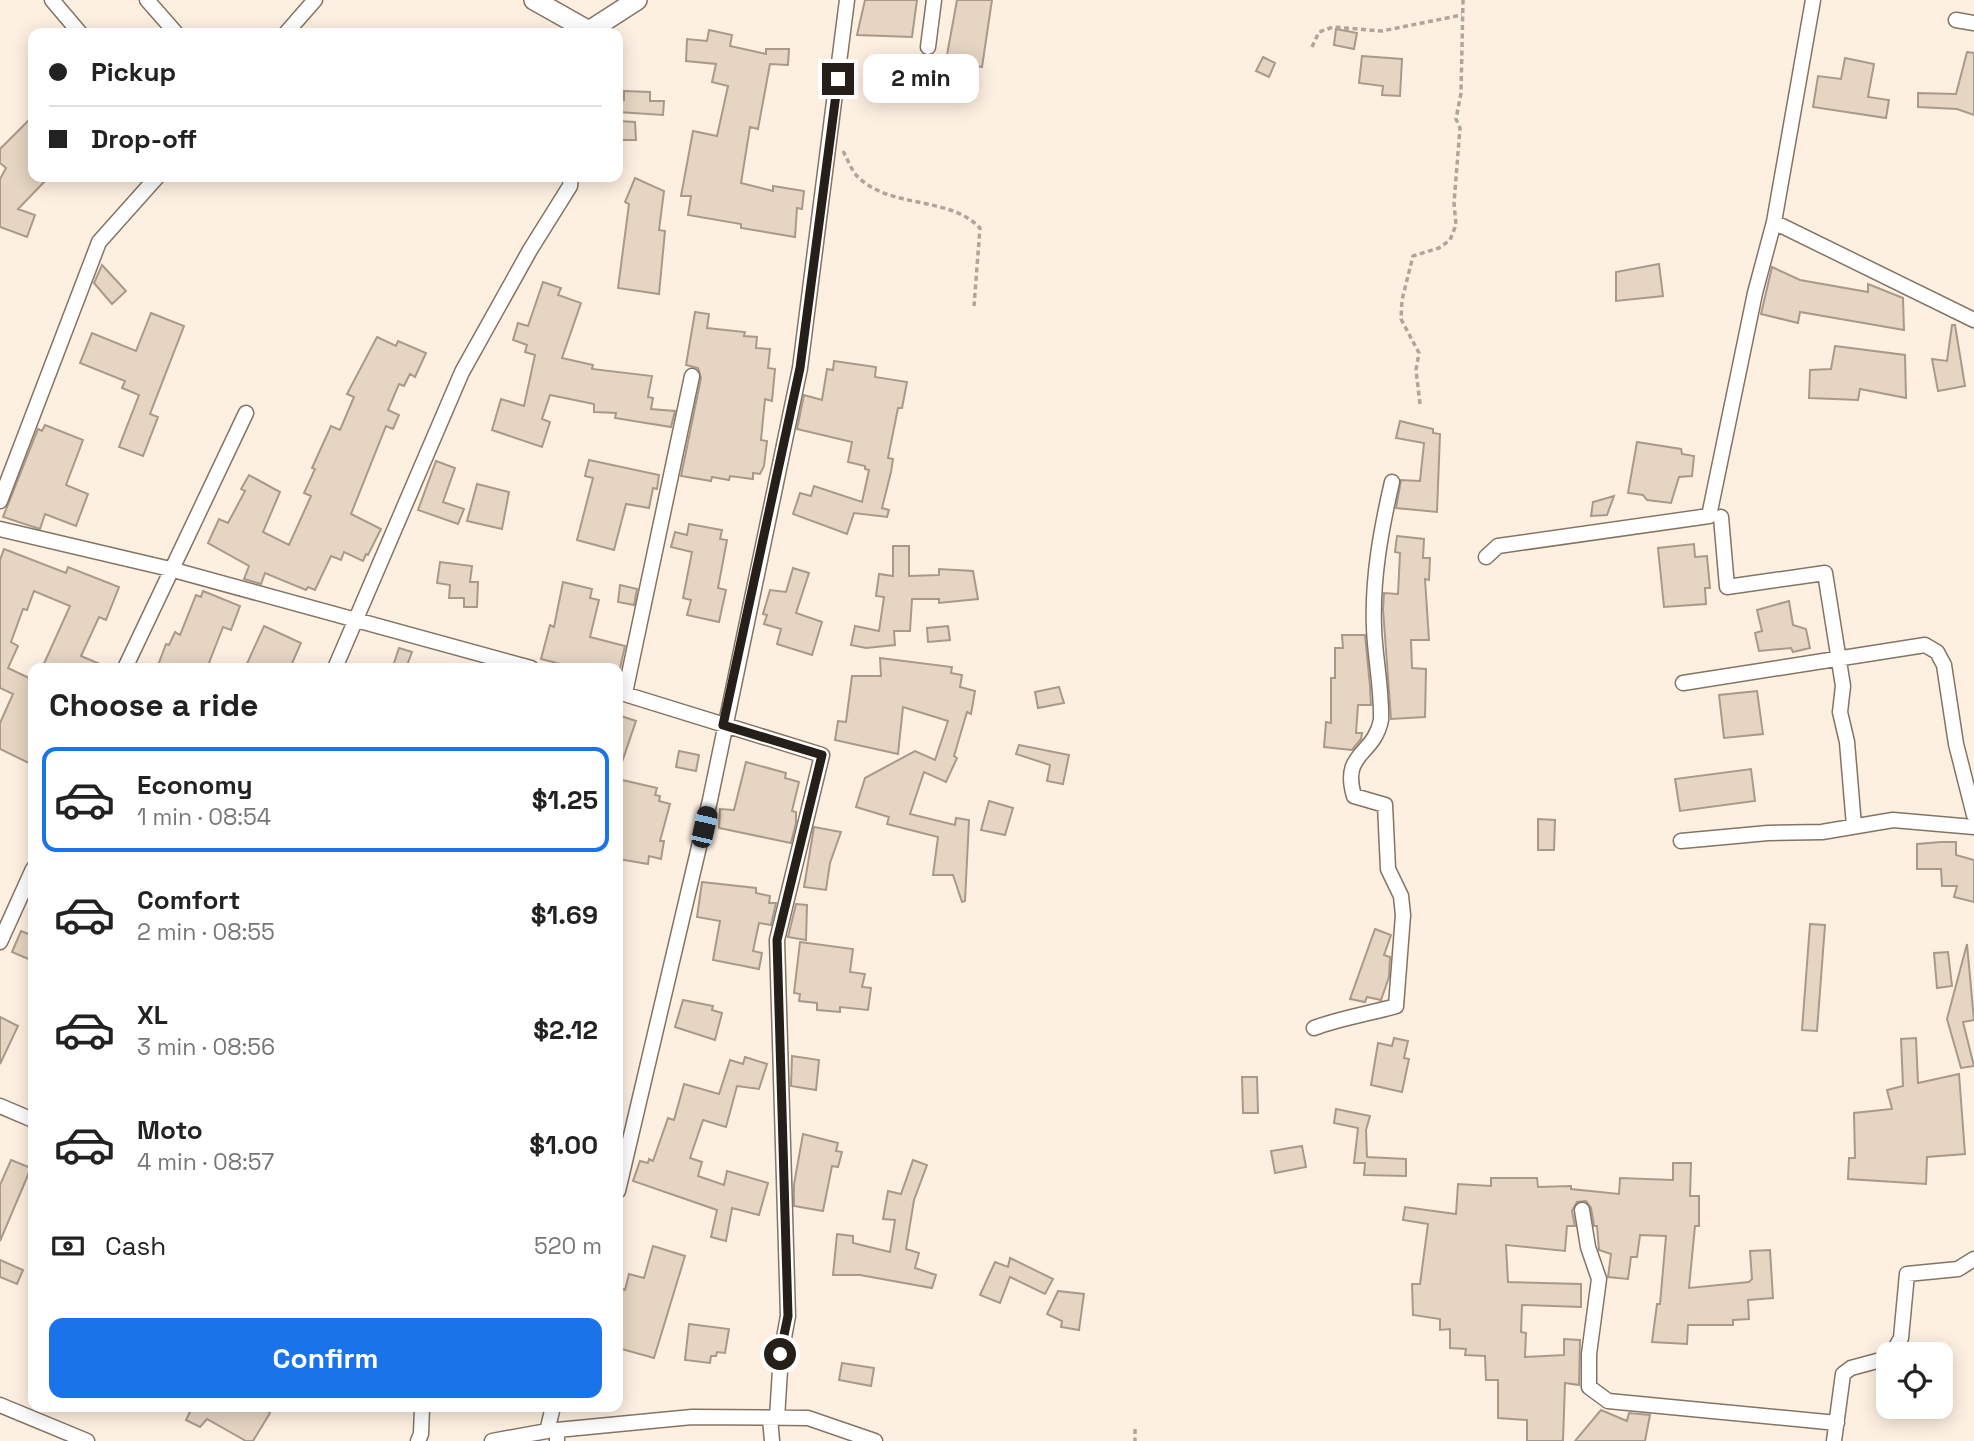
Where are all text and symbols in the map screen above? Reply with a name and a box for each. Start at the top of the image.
text: Pickup [91,55,176,89]
callout: 2 min [862,55,978,104]
route end [822,63,854,95]
text: 2 min [891,63,951,93]
text: Drop-off [91,122,197,156]
text: Choose a ride [49,685,259,725]
icon: car [53,768,116,831]
text: Economy [137,768,253,802]
text: $1.25 [532,783,598,817]
text: 1 min · 08:54 [137,802,271,832]
car [690,804,719,850]
icon: car [53,883,116,946]
text: Comfort [137,883,240,917]
text: $1.69 [531,898,598,932]
text: 2 min · 08:55 [137,917,275,947]
icon: car [53,998,116,1061]
text: XL [137,998,168,1032]
text: $2.12 [533,1013,598,1047]
text: 3 min · 08:56 [137,1032,275,1062]
icon: car [53,1113,116,1176]
text: Moto [137,1113,203,1147]
text: $1.00 [529,1128,598,1162]
text: 4 min · 08:57 [137,1147,274,1177]
icon: cash [49,1227,87,1265]
text: Cash [105,1229,166,1263]
text: 520 m [534,1231,602,1261]
button: Confirm [49,1318,602,1398]
route start [764,1338,796,1370]
map controls [1876,1342,1953,1419]
button: locate [1876,1342,1953,1419]

